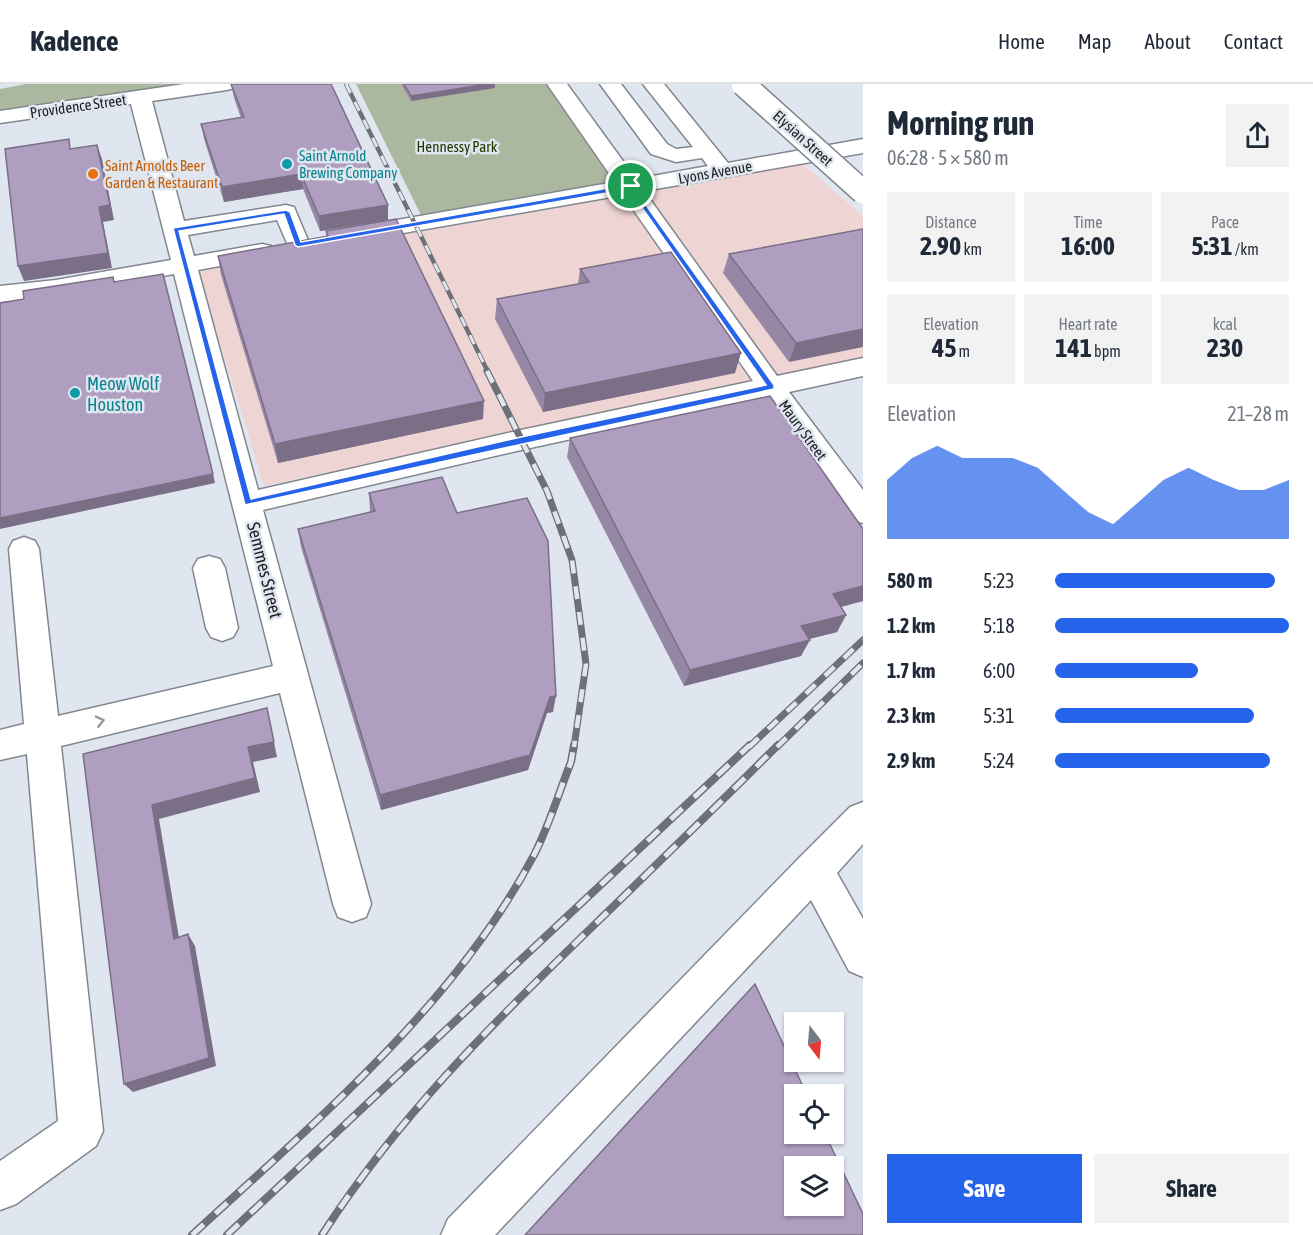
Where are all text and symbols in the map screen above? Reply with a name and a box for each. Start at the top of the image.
text: Kadence [30,25,119,57]
text: Home [998,29,1045,53]
text: Map [1078,29,1112,53]
text: About [1145,29,1191,53]
text: Contact [1224,29,1283,53]
street label: Providence Street [29,91,127,121]
text: Morning run [887,104,1034,142]
button: share [1226,104,1289,167]
street label: Elysian Street [770,107,836,169]
park label: Hennessy Park [417,138,498,155]
text: 06:28 · 5 × 580 m [887,146,1009,169]
place label: Saint Arnold Brewing Company [299,147,398,181]
place label: Saint Arnolds Beer Garden & Restaurant [105,157,218,191]
marker: Saint Arnold Brewing Company [280,157,294,171]
street label: Lyons Avenue [677,157,753,187]
pin [605,160,656,211]
marker: Saint Arnolds Beer Garden & Restaurant [86,167,100,181]
icon: arrive [614,169,647,202]
text: Distance [925,213,977,231]
text: Time [1073,213,1103,231]
text: Pace [1211,213,1239,231]
text: 2.90 [920,231,961,261]
text: 16:00 [1061,231,1115,261]
text: 5:31 [1191,231,1233,261]
text: km [961,240,982,258]
text: /km [1233,240,1259,258]
text: Elevation [923,315,979,333]
text: Heart rate [1059,315,1117,333]
text: kcal [1213,315,1237,333]
text: 45 [932,333,956,363]
text: 141 [1055,333,1092,363]
text: 230 [1207,333,1243,363]
text: m [956,342,970,360]
text: bpm [1092,342,1121,360]
place label: Meow Wolf Houston [87,373,159,415]
marker: Meow Wolf Houston [68,386,82,400]
street label: Maury Street [776,397,830,463]
text: Elevation [887,402,956,425]
text: 21–28 m [1227,402,1289,425]
street label: Semmes Street [243,520,287,620]
text: 580 m [887,569,932,592]
text: 5:23 [983,569,1015,592]
text: 1.2 km [887,614,935,637]
text: 5:18 [983,614,1015,637]
text: 1.7 km [887,659,935,682]
text: 6:00 [983,659,1015,682]
text: 2.3 km [887,704,935,727]
text: 5:31 [983,704,1015,727]
one-way arrow [94,716,104,729]
text: 2.9 km [887,749,935,772]
text: 5:24 [983,749,1015,772]
north arrow [784,1012,844,1072]
map controls [784,1012,844,1216]
button: locate [784,1084,844,1144]
button: Save [887,1154,1082,1223]
button: Share [1094,1154,1289,1223]
button: layers [784,1156,844,1216]

